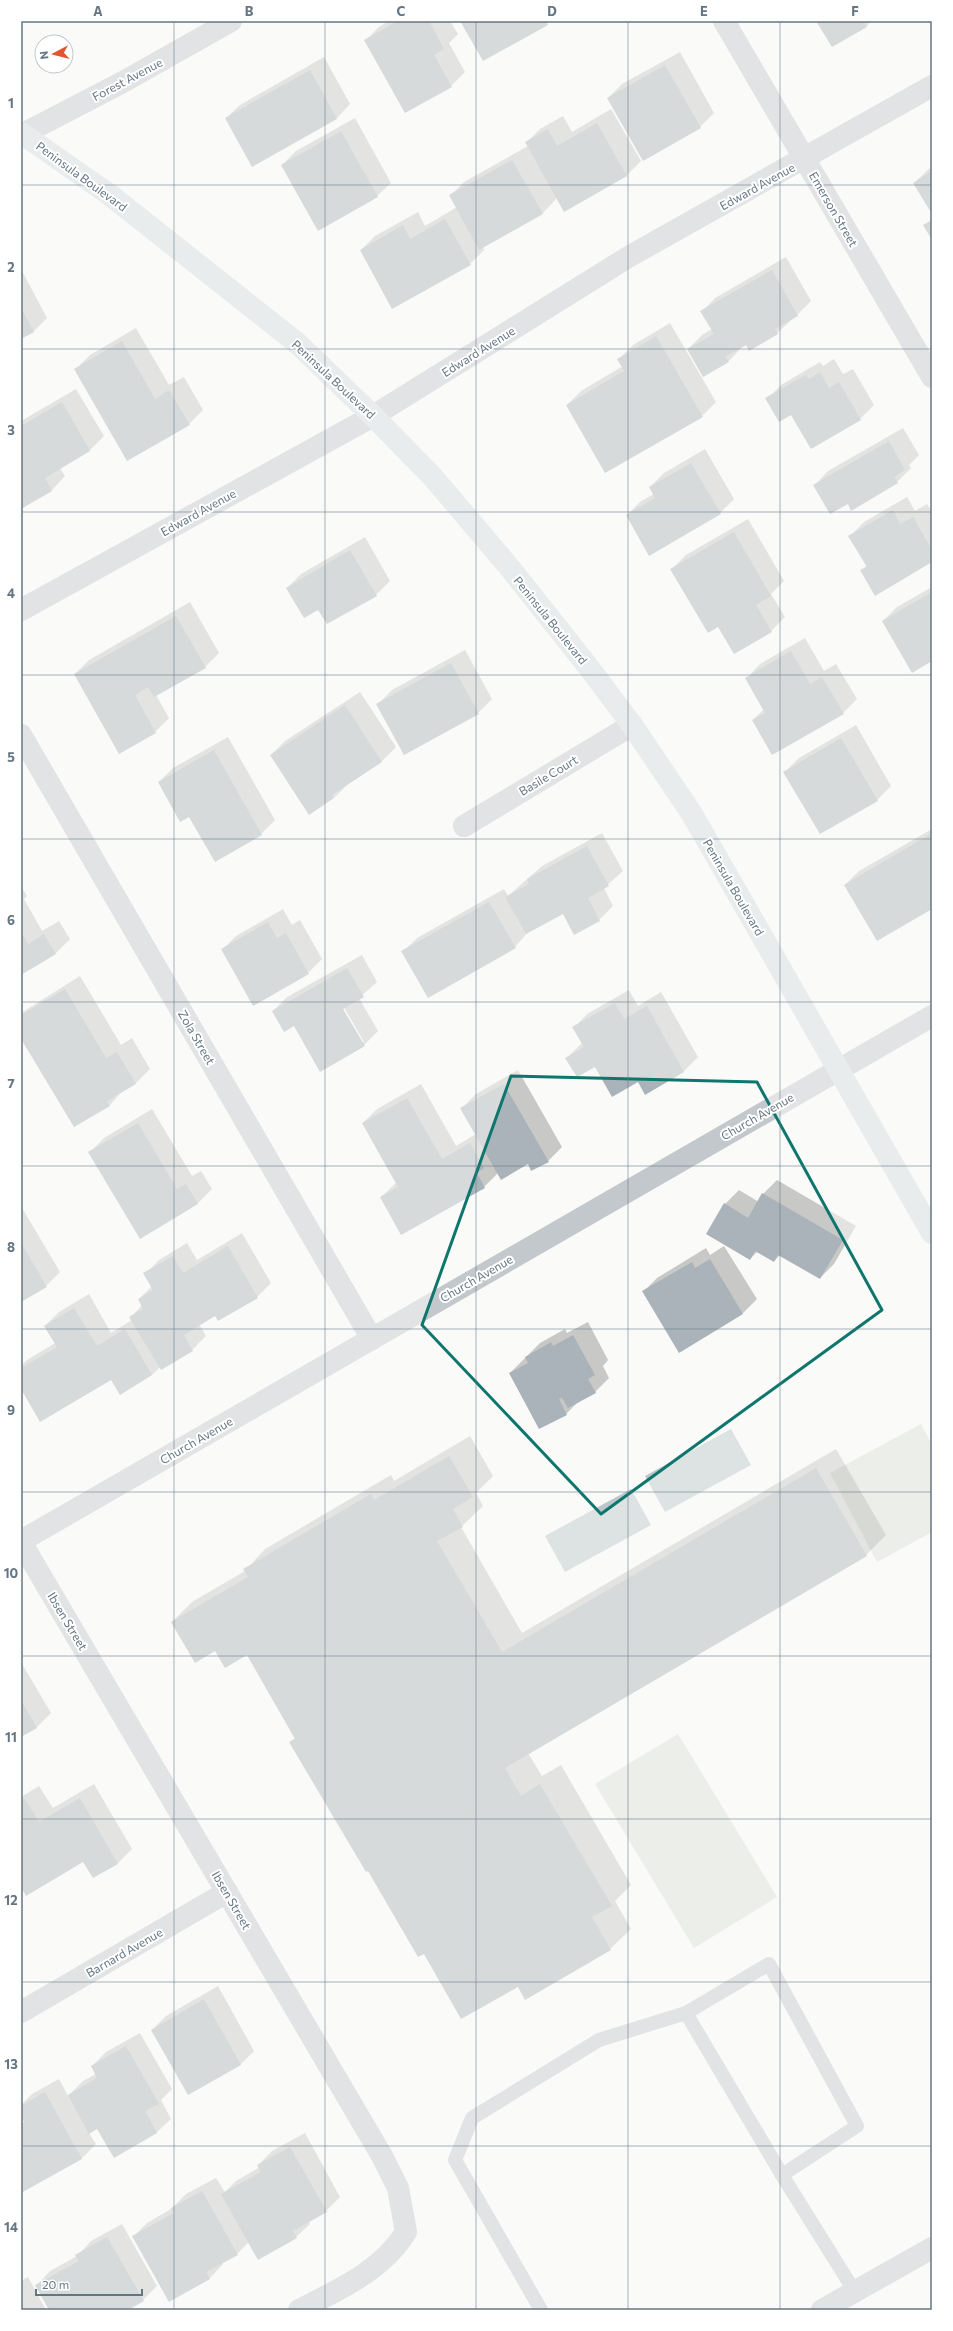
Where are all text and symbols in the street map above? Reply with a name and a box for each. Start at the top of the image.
text: A [93,3,103,19]
text: B [245,3,254,19]
text: C [397,3,406,19]
text: D [547,3,557,19]
text: E [700,3,708,19]
text: F [851,3,859,19]
north arrow [34,34,74,74]
text: N [37,50,51,60]
street label: Forest Avenue [90,55,164,103]
text: 1 [8,95,14,111]
street label: Peninsula Boulevard [34,138,130,214]
street label: Edward Avenue [717,160,797,212]
street label: Emerson Street [807,169,861,249]
text: 2 [7,259,15,275]
street label: Edward Avenue [439,323,517,379]
street label: Peninsula Boulevard [289,337,379,421]
text: 3 [7,422,15,438]
street label: Edward Avenue [158,486,238,538]
street label: Peninsula Boulevard [511,573,591,667]
text: 4 [7,585,15,601]
text: 5 [7,749,15,765]
street label: Basile Court [516,752,580,798]
street label: Peninsula Boulevard [701,836,767,938]
text: 6 [7,912,15,928]
street label: Zola Street [176,1007,218,1067]
text: 7 [7,1075,15,1091]
street label: Church Avenue [718,1090,796,1142]
text: 8 [7,1239,15,1255]
street label: Church Avenue [437,1252,515,1304]
text: 9 [7,1402,15,1418]
street label: Church Avenue [157,1414,235,1466]
text: 10 [4,1565,19,1581]
street label: Ibsen Street [45,1589,91,1653]
text: 11 [5,1729,17,1745]
street label: Ibsen Street [210,1868,254,1932]
text: 12 [4,1892,18,1908]
street label: Barnard Avenue [83,1924,165,1980]
text: 13 [4,2056,18,2072]
text: 14 [4,2219,18,2235]
scale bar [36,2271,142,2297]
text: 20 m [42,2277,69,2291]

